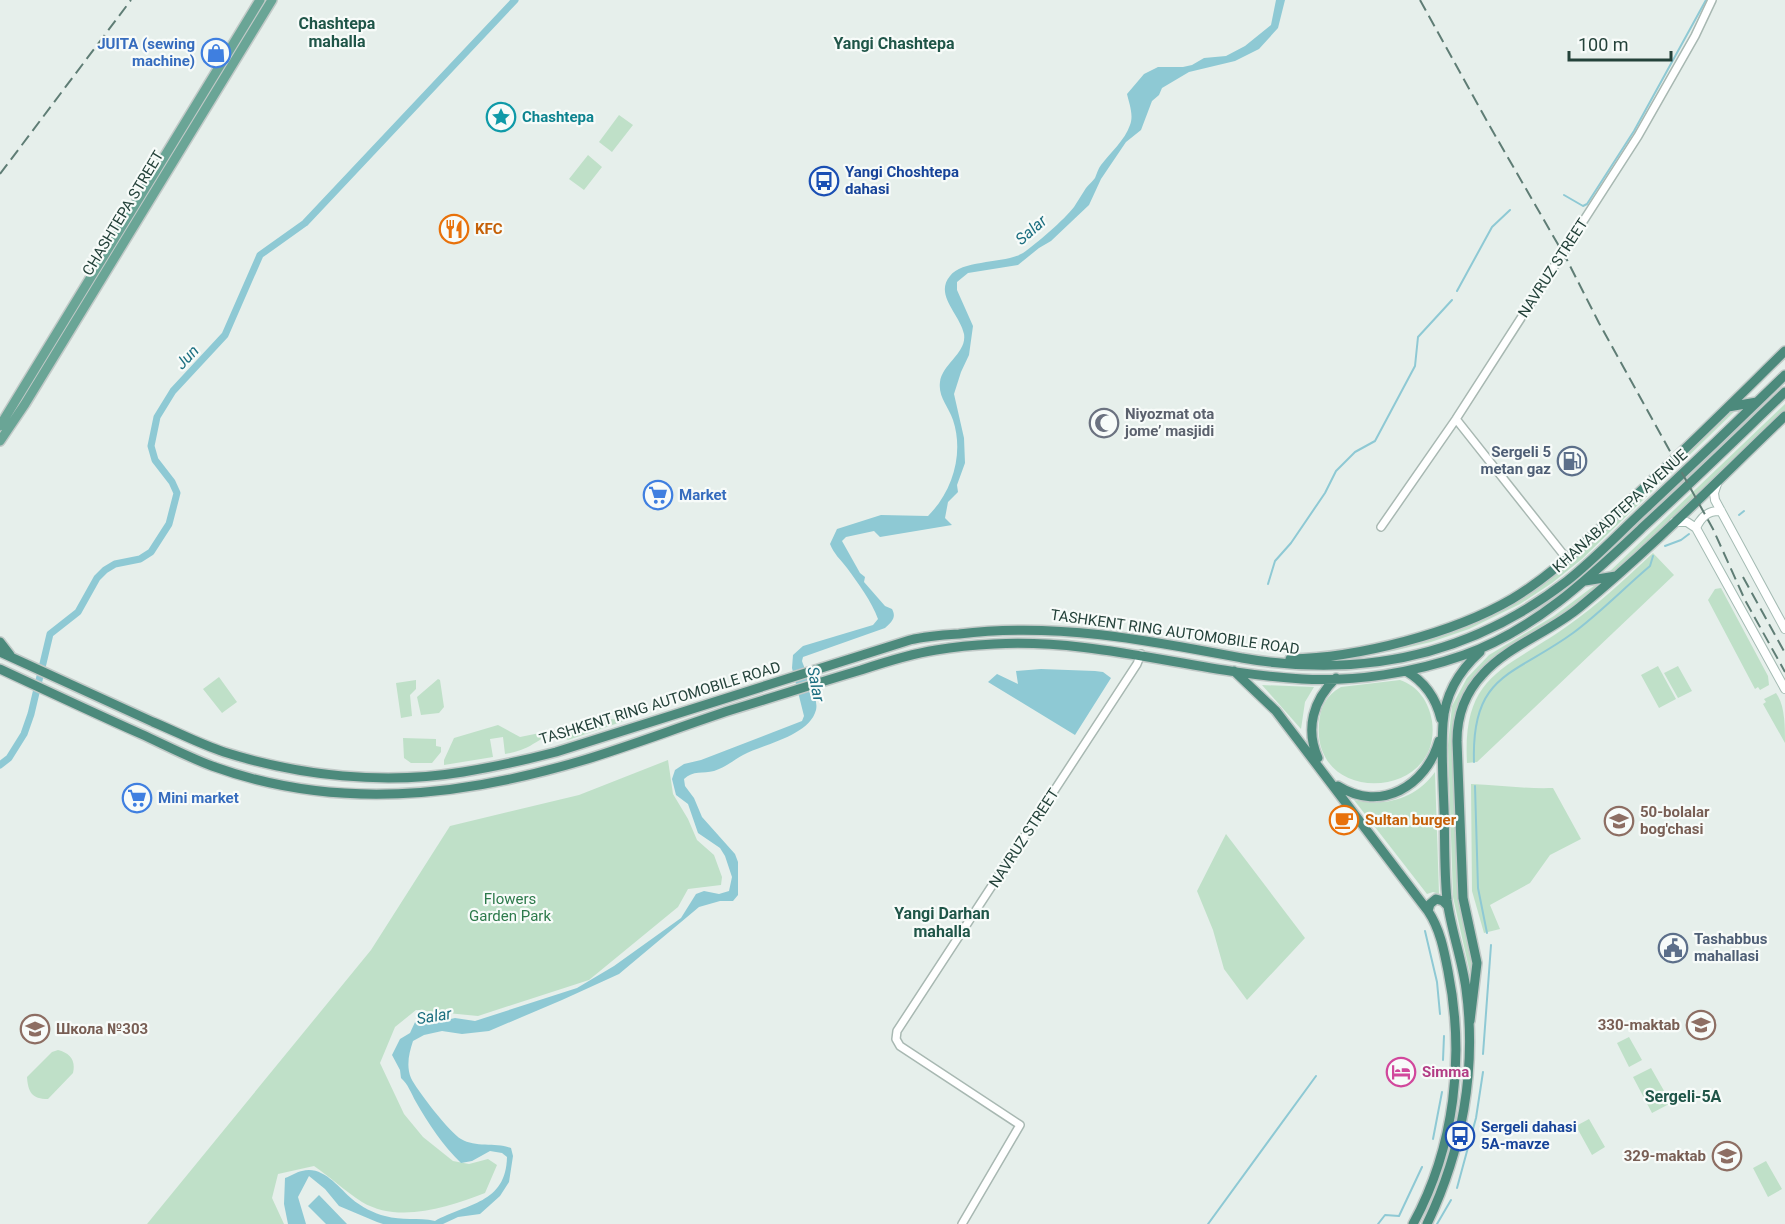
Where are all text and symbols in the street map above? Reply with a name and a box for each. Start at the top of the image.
district label: Chashtepa mahalla [299,14,376,51]
scale bar [1569,24,1671,62]
district label: Yangi Chashtepa [833,34,955,53]
text: 100 m [1578,34,1629,55]
place label: JUITA (sewing machine) [97,35,195,70]
shop icon: JUITA (sewing machine) [200,37,232,69]
place icon: Сhashtepa [485,101,517,133]
place label: Сhashtepa [522,108,594,126]
street label: CHASHTEPA STREET [79,147,167,279]
place label: Yangi Choshtepa dahasi [845,163,959,198]
bus stop icon: Yangi Choshtepa dahasi [808,165,840,197]
water label: Salar [1012,211,1051,249]
restaurant icon: KFC [438,213,470,245]
street label: NAVRUZ STREET [1514,215,1592,321]
place label: KFC [475,220,503,238]
water label: Jun [171,341,203,373]
place label: Niyozmat ota jome’ masjidi [1124,405,1214,440]
mosque icon: Niyozmat ota jome’ masjidi [1088,407,1120,439]
place label: Sergeli 5 metan gaz [1480,443,1551,478]
street label: KHANABADTEPA AVENUE [1549,445,1691,576]
fuel station icon: Sergeli 5 metan gaz [1556,445,1588,477]
supermarket icon: Market [642,479,674,511]
place label: Market [679,486,727,504]
street label: TASHKENT RING AUTOMOBILE ROAD [1049,606,1301,658]
street label: TASHKENT RING AUTOMOBILE ROAD [537,658,783,748]
water label: Salar [803,665,829,704]
supermarket icon: Mini market [121,782,153,814]
street label: NAVRUZ STREET [985,785,1063,891]
place label: Mini market [158,789,239,807]
place label: 50-bolalar bog'chasi [1640,803,1710,838]
cafe icon: Sultan burger [1328,804,1360,836]
school or university icon: 50-bolalar bog'chasi [1603,805,1635,837]
place label: Sultan burger [1365,811,1457,829]
park label: Flowers Garden Park [469,890,551,925]
district label: Yangi Darhan mahalla [894,904,990,941]
place label: Tashabbus mahallasi [1694,930,1768,965]
public building icon: Tashabbus mahallasi [1657,932,1689,964]
water label: Salar [415,1004,454,1028]
school or university icon: 330-maktab [1685,1009,1717,1041]
school or university icon: Школа №303 [19,1013,51,1045]
place label: 330-maktab [1598,1016,1680,1034]
place label: Школа №303 [56,1020,148,1038]
hotel icon: Simma [1385,1056,1417,1088]
place label: Simma [1422,1063,1469,1081]
district label: Sergeli-5A [1645,1087,1722,1106]
place label: Sergeli dahasi 5A-mavze [1481,1118,1577,1153]
bus stop icon: Sergeli dahasi 5A-mavze [1444,1120,1476,1152]
school or university icon: 329-maktab [1711,1140,1743,1172]
place label: 329-maktab [1624,1147,1706,1165]

